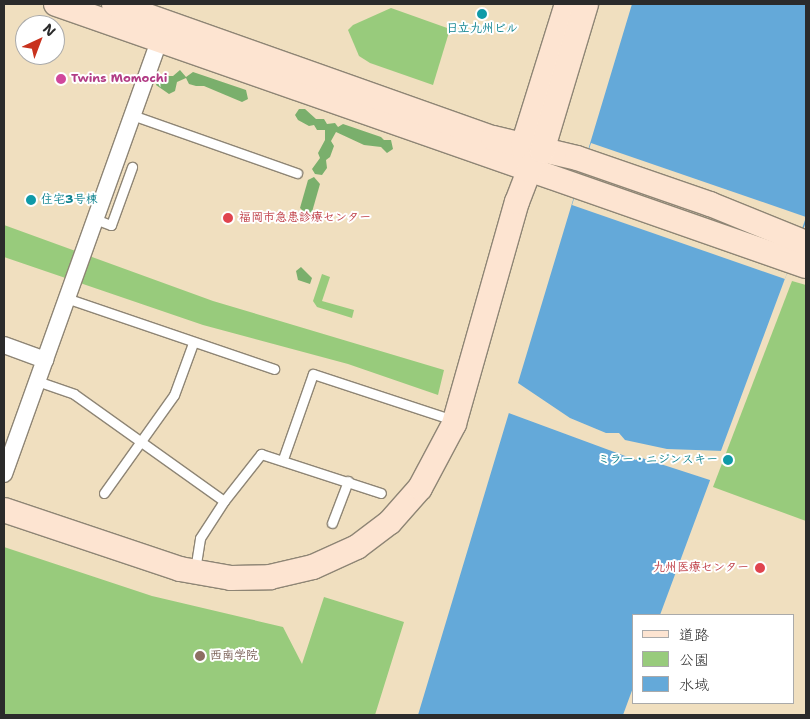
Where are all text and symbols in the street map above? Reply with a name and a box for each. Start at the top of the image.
marker: 日立九州ビル [476,8,488,20]
north arrow [15,15,65,65]
text: N [39,19,60,40]
place label: 日立九州ビル [446,22,518,36]
place label: Twins Momochi [71,72,167,86]
marker: Twins Momochi [55,73,67,85]
place label: 住宅3号棟 [41,193,97,207]
marker: 住宅3号棟 [25,194,37,206]
marker: 福岡市急患診療センター [221,211,235,225]
place label: 福岡市急患診療センター [239,211,371,225]
place label: ミラー・ニジンスキー [598,453,718,467]
marker: ミラー・ニジンスキー [722,454,734,466]
place label: 九州医療センター [653,561,749,575]
marker: 九州医療センター [753,561,767,575]
legend [632,614,795,704]
text: 道路 [679,625,709,645]
place label: 西南学院 [210,649,258,663]
marker: 西南学院 [194,650,206,662]
text: 公園 [679,650,709,670]
text: 水域 [679,675,709,695]

